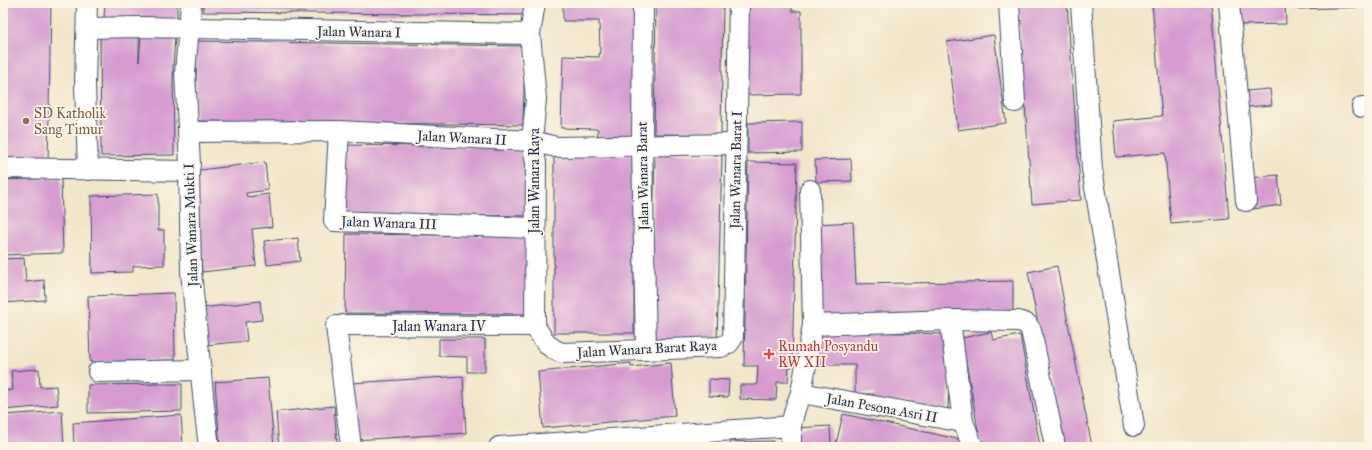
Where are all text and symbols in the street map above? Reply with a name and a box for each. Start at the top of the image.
street label: Jalan Wanara I [315,23,401,42]
place label: SD Katholik Sang Timur [34,105,106,138]
street label: Jalan Wanara Barat I [726,111,747,231]
marker: SD Katholik Sang Timur [21,116,31,126]
street label: Jalan Wanara Barat [634,121,653,233]
street label: Jalan Wanara II [415,127,507,150]
street label: Jalan Wanara Raya [526,128,544,236]
street label: Jalan Wanara Mukti I [180,163,203,289]
street label: Jalan Wanara III [339,213,437,234]
street label: Jalan Wanara IV [390,318,487,336]
street label: Jalan Wanara Barat Raya [575,337,717,362]
place label: Rumah Posyandu RW XII [778,338,879,371]
marker: Rumah Posyandu RW XII [763,348,775,360]
street label: Jalan Pesona Asri II [823,390,939,427]

